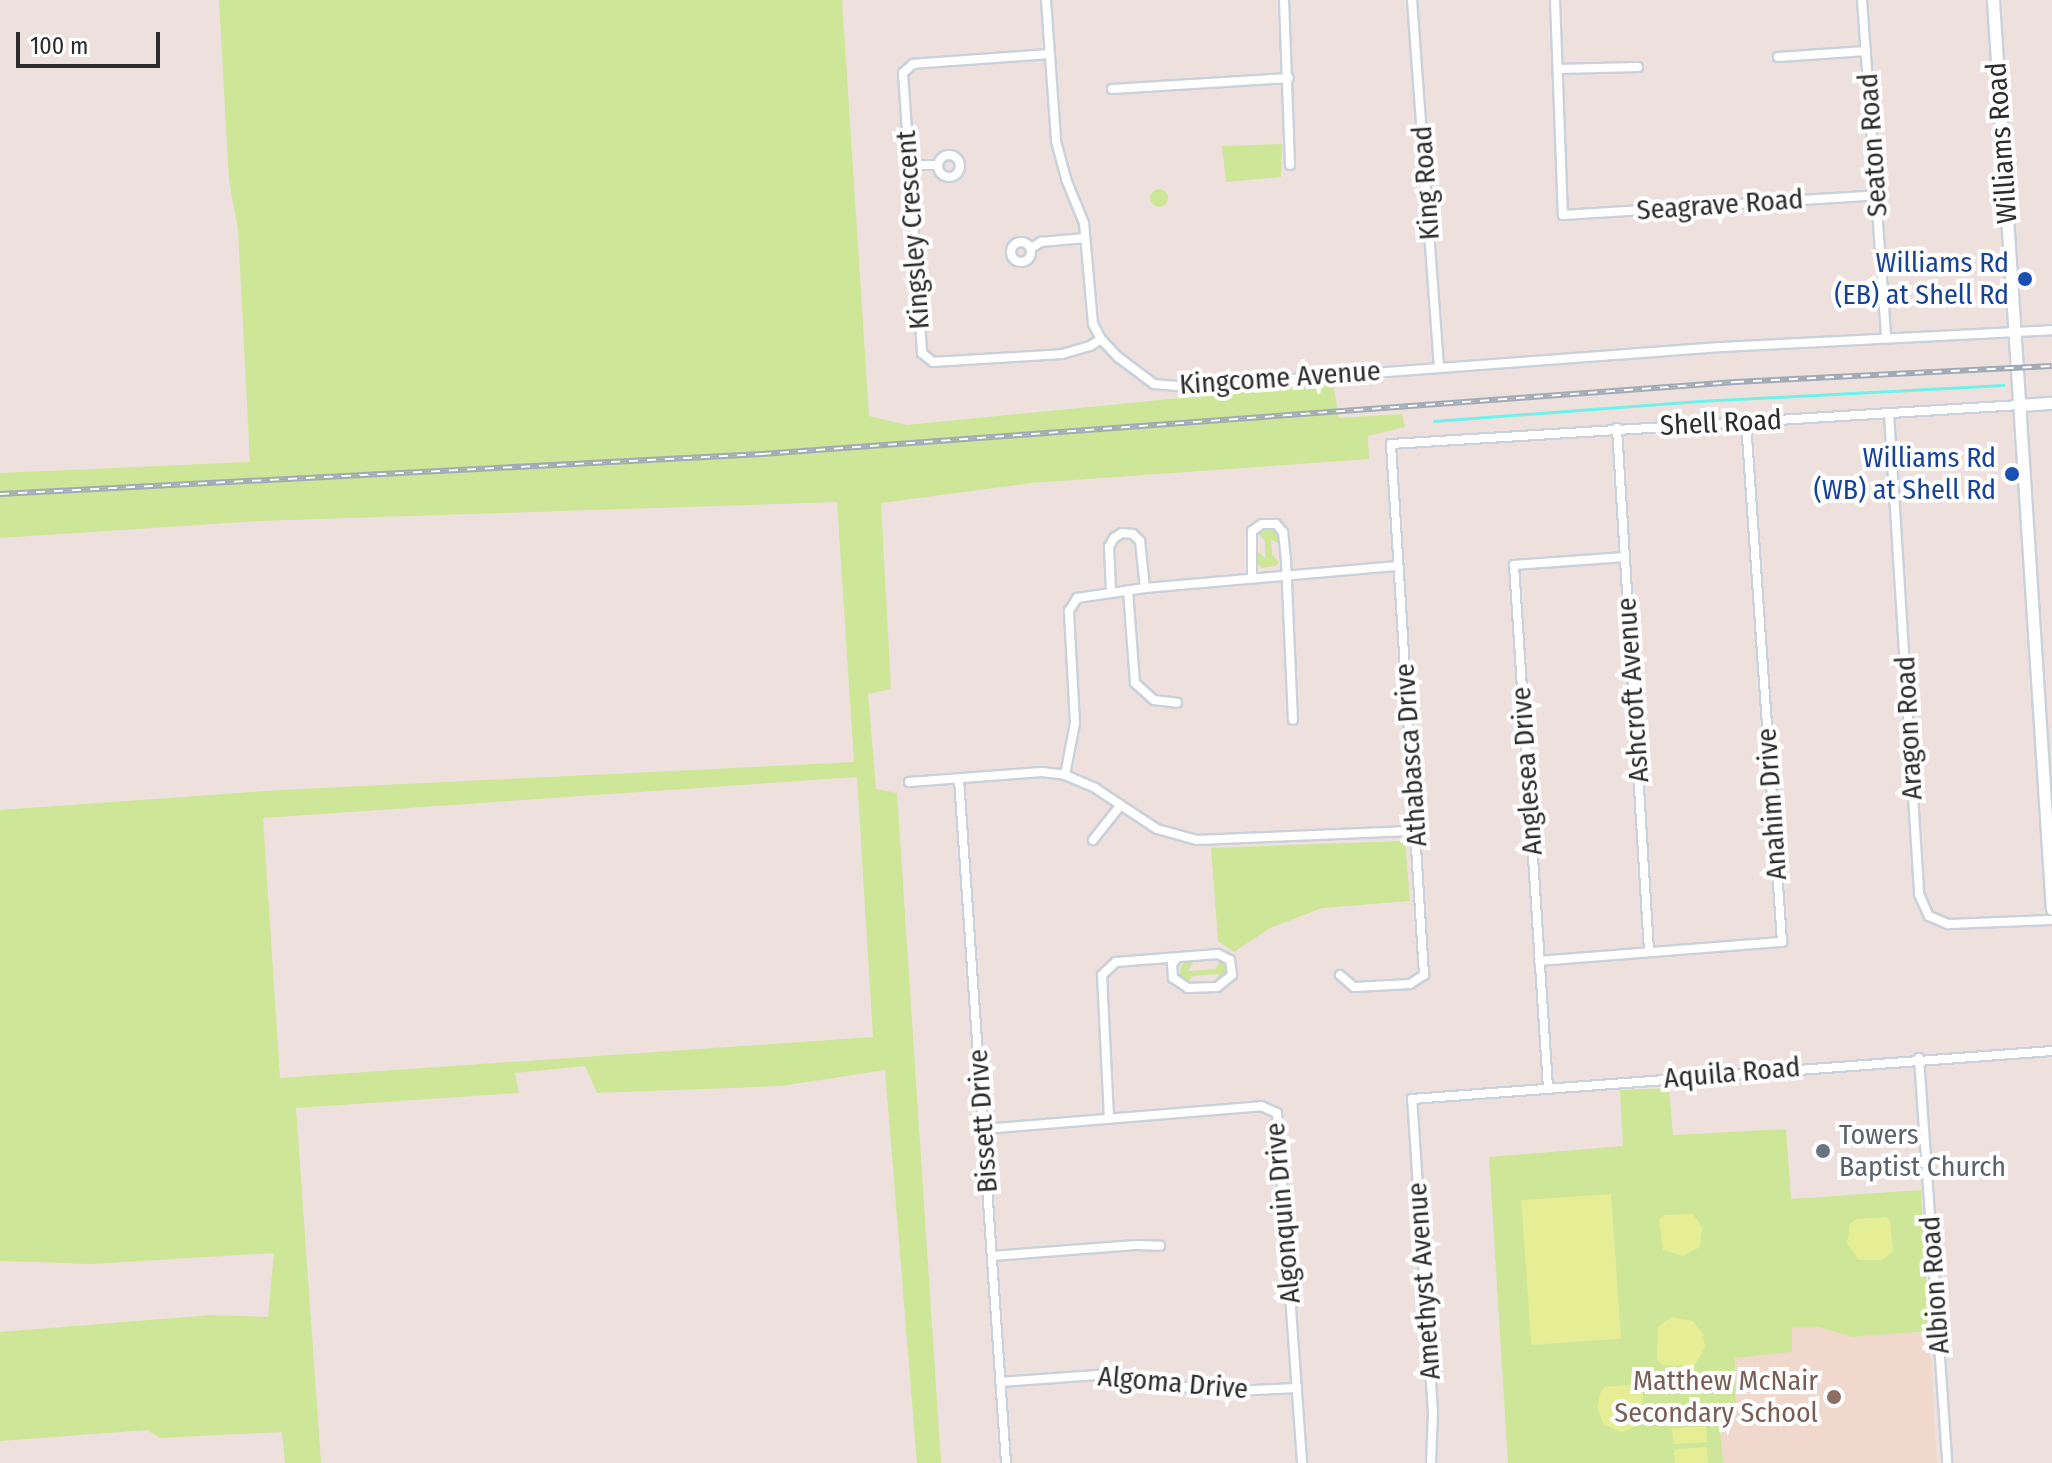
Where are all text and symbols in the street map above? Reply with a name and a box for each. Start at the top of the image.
scale bar [20,16,164,66]
text: 100 m [30,32,88,60]
street label: Williams Road [1980,61,2024,225]
street label: Seaton Road [1851,72,1895,218]
street label: King Road [1405,125,1447,241]
street label: Kingsley Crescent [889,129,937,331]
street label: Seagrave Road [1635,182,1805,228]
place label: Williams Rd (EB) at Shell Rd [1834,246,2009,312]
marker: Williams Rd (EB) at Shell Rd [2016,270,2034,288]
street label: Kingcome Avenue [1178,354,1382,402]
street label: Shell Road [1659,403,1783,443]
place label: Williams Rd (WB) at Shell Rd [1813,441,1996,507]
marker: Williams Rd (WB) at Shell Rd [2003,465,2021,483]
street label: Ashcroft Avenue [1610,596,1656,784]
street label: Aragon Road [1888,655,1930,801]
street label: Athabasca Drive [1388,662,1434,848]
street label: Anglesea Drive [1504,686,1550,856]
street label: Anahim Drive [1750,727,1794,881]
street label: Bissett Drive [961,1048,1005,1194]
street label: Aquila Road [1662,1050,1802,1096]
place label: Towers Baptist Church [1839,1118,2006,1184]
street label: Algonquin Drive [1258,1121,1308,1305]
marker: Towers Baptist Church [1814,1142,1832,1160]
street label: Amethyst Avenue [1400,1181,1448,1381]
street label: Albion Road [1913,1215,1957,1355]
street label: Algoma Drive [1096,1360,1250,1406]
place label: Matthew McNair Secondary School [1614,1364,1818,1430]
marker: Matthew McNair Secondary School [1825,1388,1843,1406]

